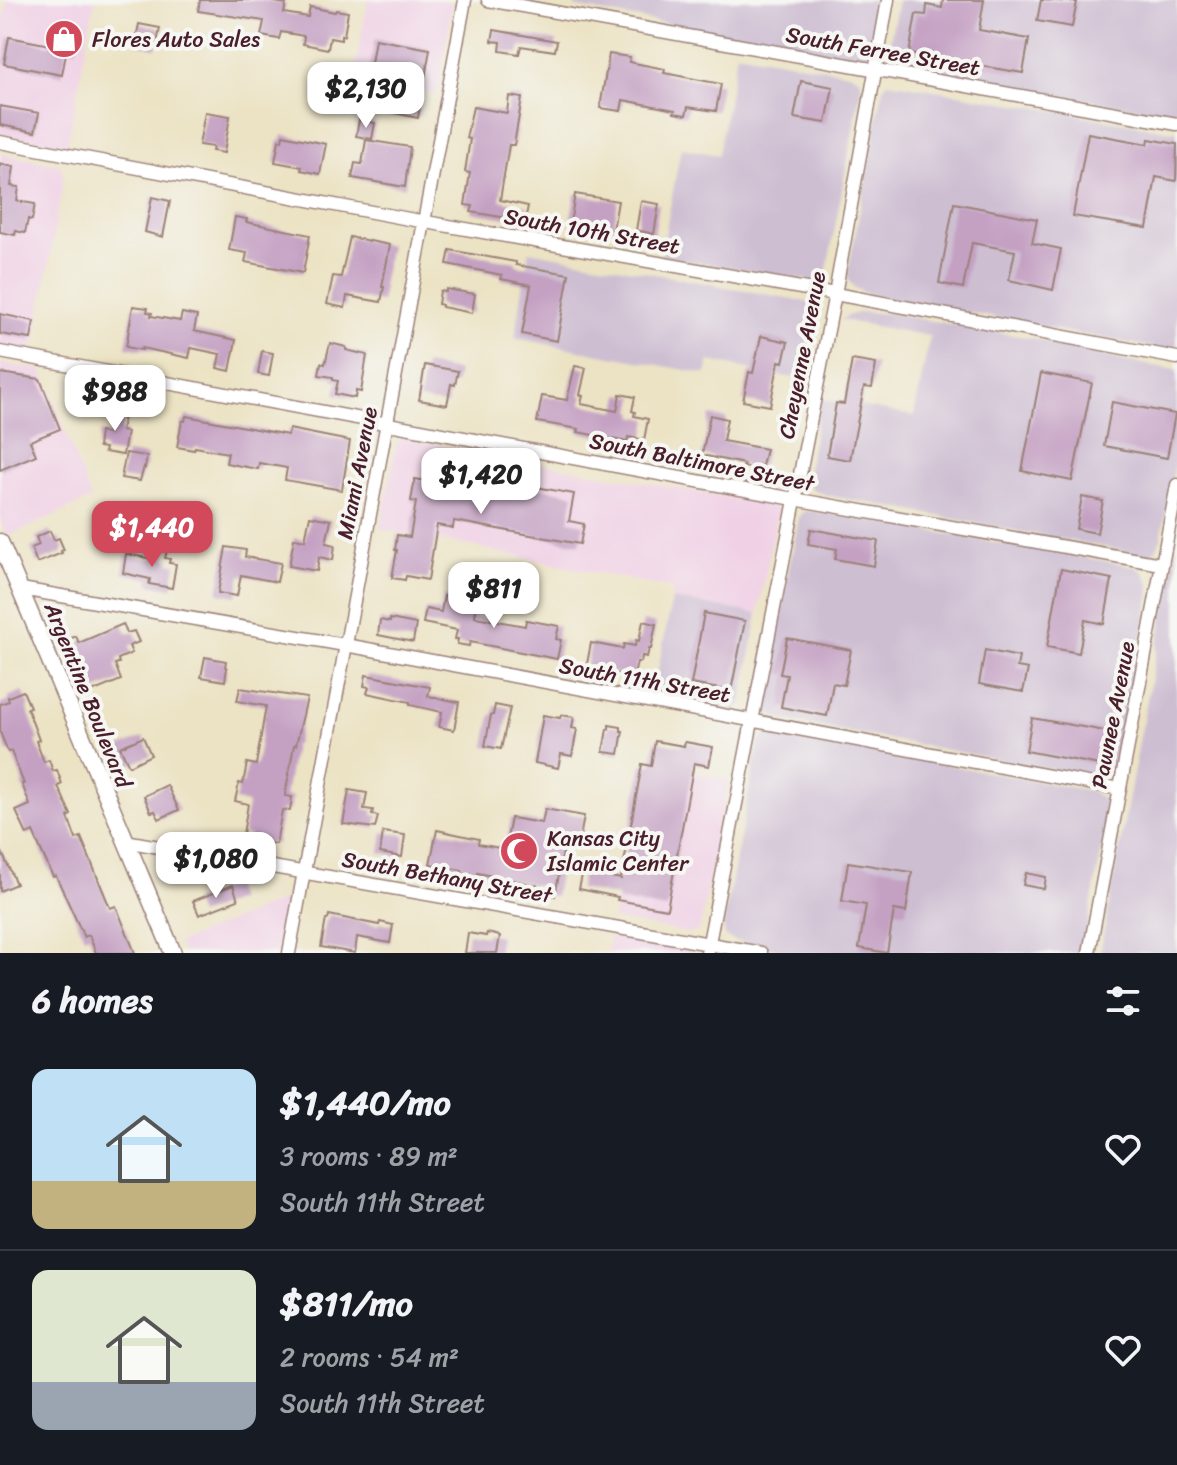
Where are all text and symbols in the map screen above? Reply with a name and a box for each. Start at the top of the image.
street label: South Ferree Street [783,15,984,87]
shop icon: Flores Auto Sales [43,18,85,60]
place label: Flores Auto Sales [92,20,260,59]
pin: $2,130 [301,62,431,130]
text: $2,130 [325,65,407,111]
street label: South 10th Street [501,196,683,266]
street label: Cheyenne Avenue [767,268,837,442]
pin: $988 [68,365,162,433]
text: $988 [83,368,147,414]
street label: Miami Avenue [325,403,389,543]
street label: South Baltimore Street [586,421,819,503]
pin: $1,420 [416,448,546,516]
text: $1,420 [439,451,523,497]
pin: $1,440 [87,501,217,569]
text: $1,440 [110,504,194,550]
pin: $811 [447,562,541,630]
text: $811 [466,565,522,611]
street label: Argentine Boulevard [33,595,144,795]
street label: Pawnee Avenue [1080,638,1146,792]
street label: South 11th Street [556,646,734,714]
place label: Kansas City Islamic Center [546,819,690,883]
mosque icon: Kansas City Islamic Center [498,830,540,872]
pin: $1,080 [151,832,281,900]
text: $1,080 [174,835,258,881]
street label: South Bethany Street [339,839,556,915]
text: 6 homes [32,971,153,1031]
icon: filters [1101,979,1145,1023]
text: $1,440/mo [280,1073,451,1133]
icon: home [96,1101,192,1197]
icon: heart [1101,1127,1145,1171]
text: 3 rooms · 89 m² [280,1133,458,1179]
text: South 11th Street [280,1179,485,1225]
text: $811/mo [280,1274,413,1334]
icon: home [96,1302,192,1398]
icon: heart [1101,1328,1145,1372]
text: 2 rooms · 54 m² [280,1334,459,1380]
text: South 11th Street [280,1380,485,1426]

